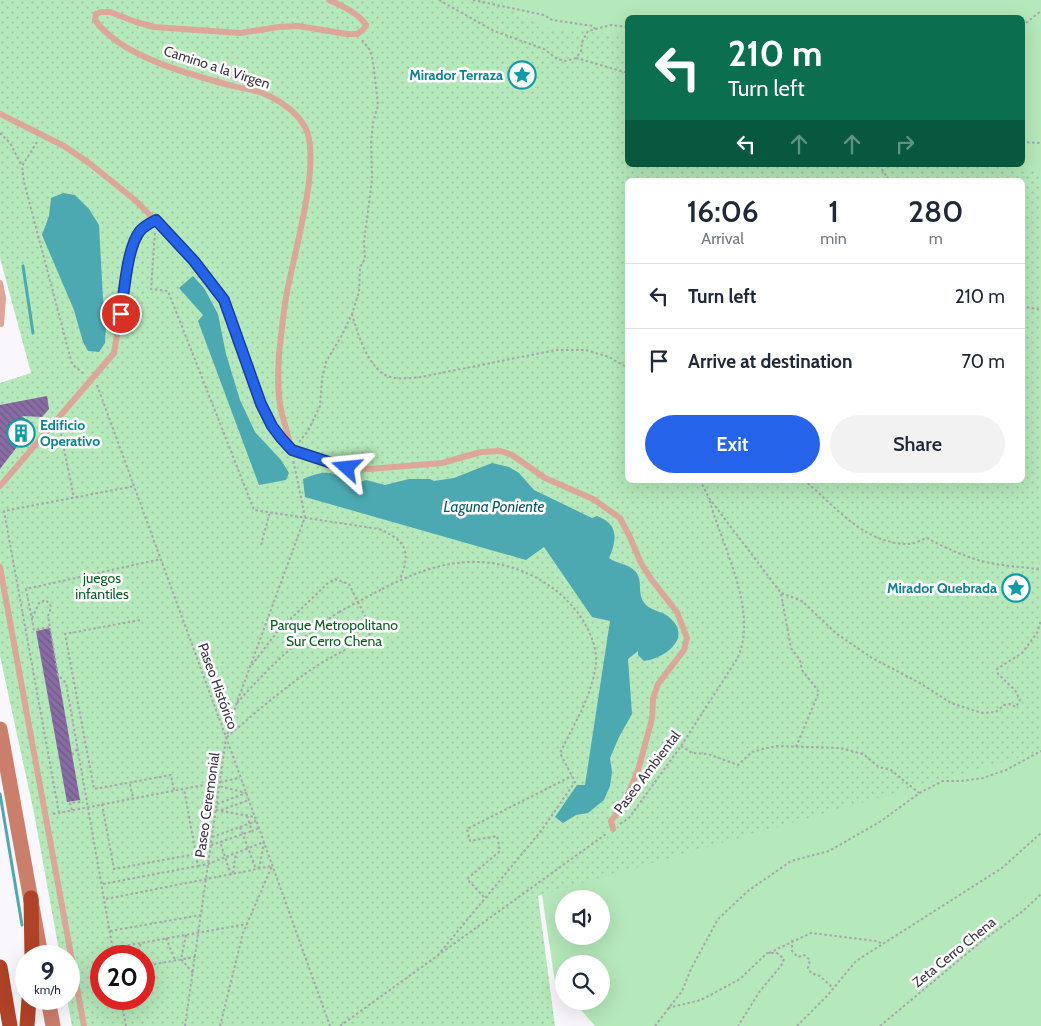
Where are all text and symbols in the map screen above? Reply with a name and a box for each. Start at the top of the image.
text: 210 m [728,32,822,75]
icon: left [645,35,710,100]
street label: Camino a la Virgen [162,41,273,93]
place icon: Mirador Terraza [507,60,537,90]
place label: Mirador Terraza [409,66,503,84]
text: Turn left [728,75,805,102]
icon: left [732,130,760,158]
icon: ahead [785,130,813,158]
icon: ahead [838,130,866,158]
icon: right [891,130,919,158]
text: 16:06 [687,193,759,230]
text: 1 [828,193,839,230]
text: 280 [908,193,963,230]
text: Arrival [701,229,744,248]
text: min [820,229,847,248]
text: m [929,229,943,248]
icon: left [645,282,673,310]
text: Turn left [688,285,756,308]
text: 210 m [955,285,1005,308]
pin [100,293,142,335]
icon: arrive [107,300,135,328]
icon: arrive [645,347,673,375]
text: Arrive at destination [688,350,852,373]
text: 70 m [961,350,1005,373]
button: Exit [645,415,820,473]
button: Share [830,415,1005,473]
place label: Edificio Operativo [40,416,100,450]
building icon: Edificio Operativo [6,418,36,448]
position arrow [320,441,372,493]
water label: Laguna Poniente [444,498,545,516]
park label: juegos infantiles [75,569,129,603]
place icon: Mirador Quebrada [1001,573,1031,603]
place label: Mirador Quebrada [887,579,997,597]
park label: Parque Metropolitano Sur Cerro Chena [270,616,398,650]
street label: Paseo Histórico [194,640,242,732]
street label: Paseo Ambiental [610,726,685,817]
street label: Paseo Ceremonial [191,751,223,859]
map controls [555,890,610,1010]
button: sound [555,890,610,945]
street label: Zeta Cerro Chena [909,913,1000,991]
speed limit sign: 20 [90,945,155,1010]
button: search [555,955,610,1010]
text: 9 [40,956,55,986]
text: km/h [34,982,61,997]

